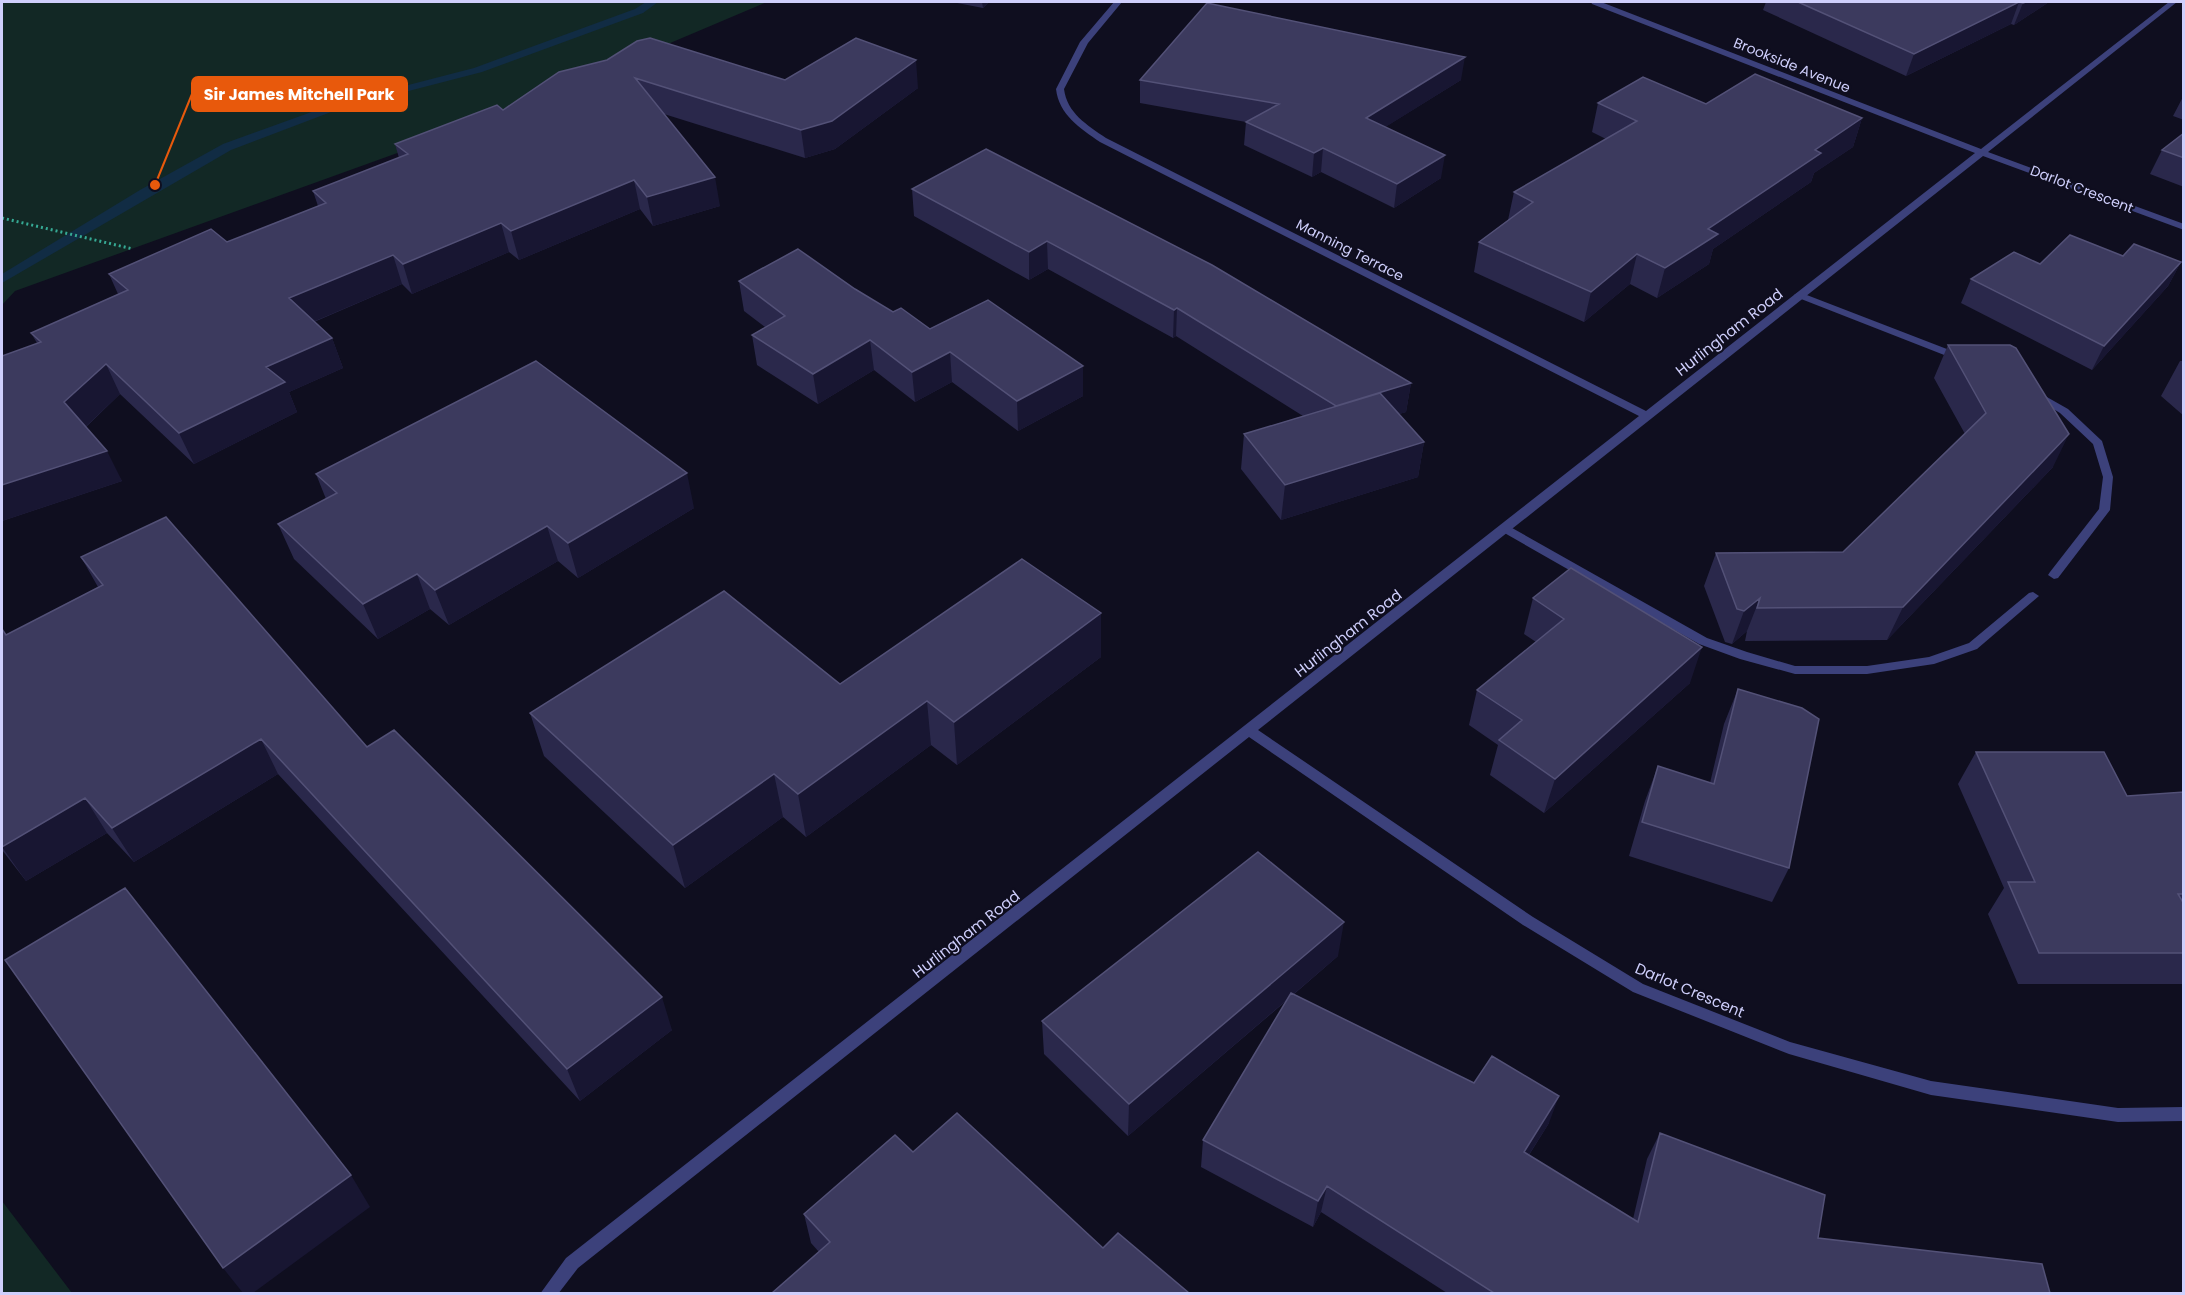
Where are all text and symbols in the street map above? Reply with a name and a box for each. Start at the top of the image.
street label: Brookside Avenue [1731,32,1854,98]
callout: Sir James Mitchell Park [192,77,407,111]
text: Sir James Mitchell Park [204,83,394,106]
street label: Darlot Crescent [2027,160,2137,218]
street label: Manning Terrace [1293,214,1408,286]
street label: Hurlingham Road [1671,283,1787,381]
street label: Hurlingham Road [1290,584,1406,682]
street label: Hurlingham Road [908,885,1024,983]
street label: Darlot Crescent [1632,958,1748,1022]

